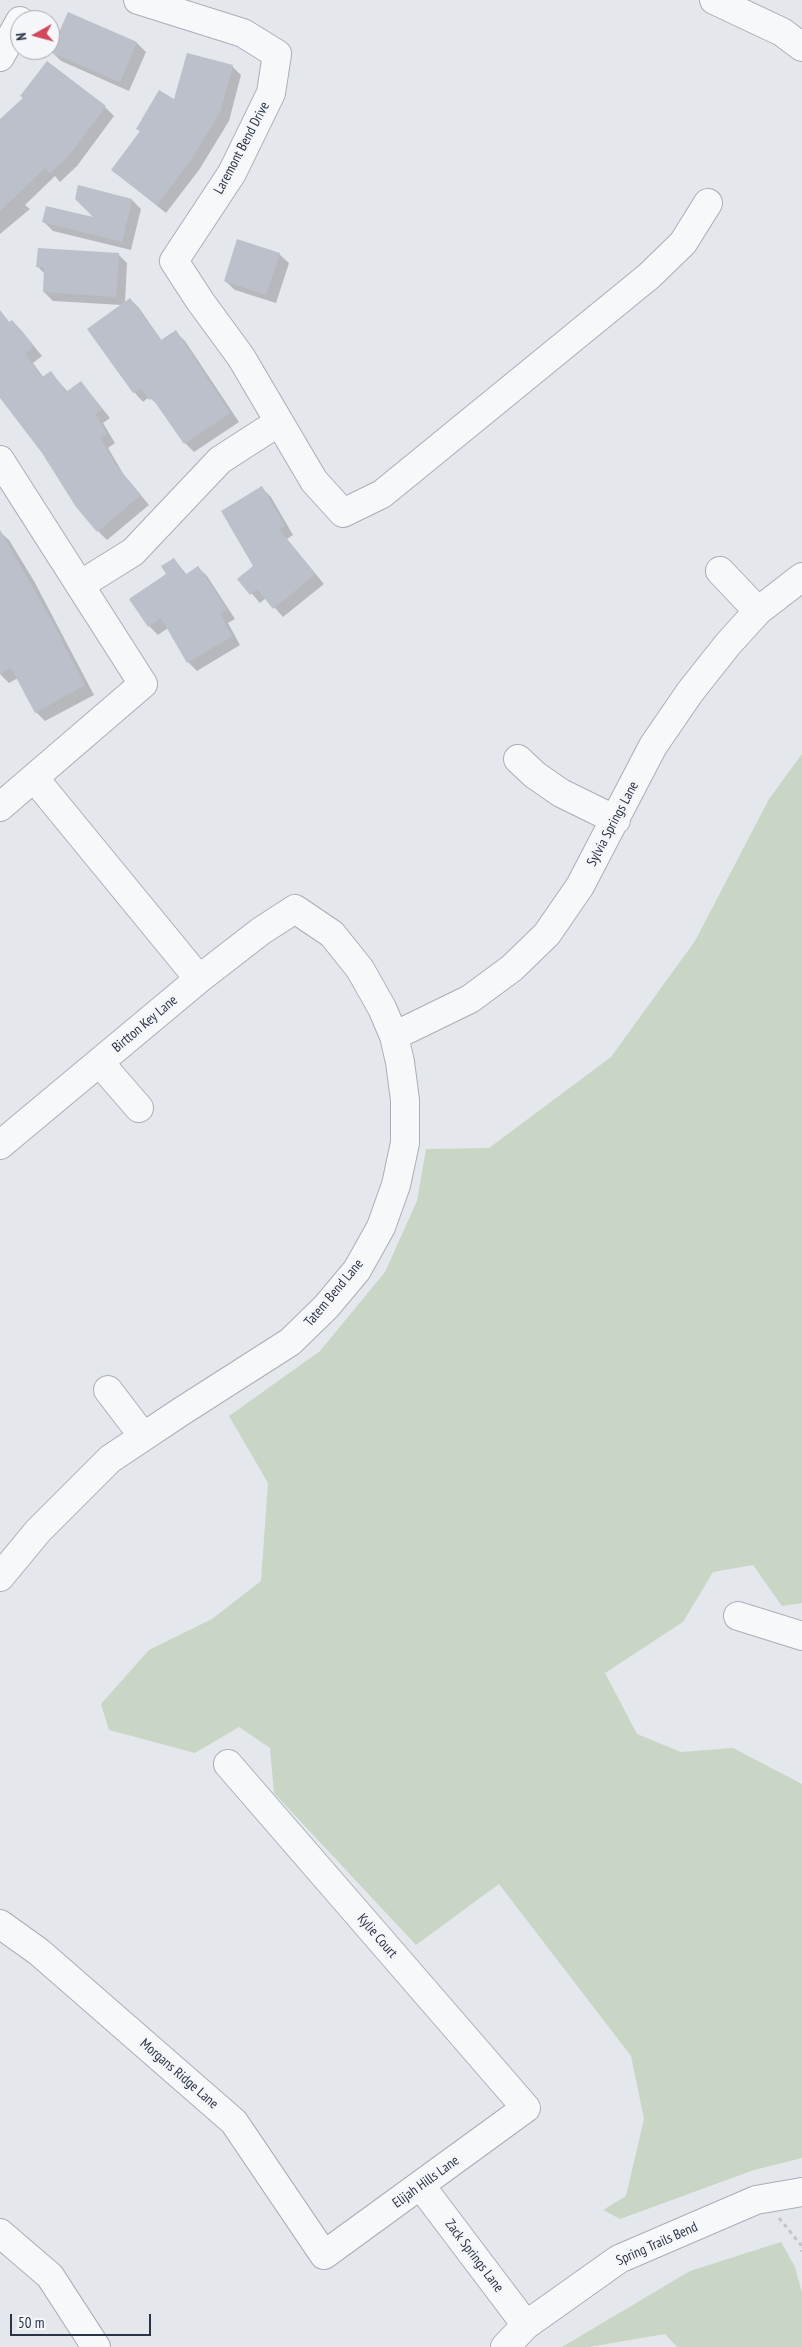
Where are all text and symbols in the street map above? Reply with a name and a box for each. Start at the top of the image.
north arrow [10,10,60,60]
text: N [12,32,30,42]
street label: Laremont Bend Drive [211,99,273,197]
street label: Sylvia Springs Lane [584,779,642,869]
street label: Birtton Key Lane [109,992,181,1056]
street label: Tatem Bend Lane [301,1256,367,1330]
street label: Kylie Court [353,1911,401,1961]
street label: Morgans Ridge Lane [136,2035,222,2113]
street label: Elijah Hills Lane [390,2152,462,2212]
street label: Zack Springs Lane [441,2216,507,2296]
street label: Spring Trails Bend [614,2219,700,2269]
scale bar [12,2304,154,2336]
text: 50 m [18,2313,44,2332]

